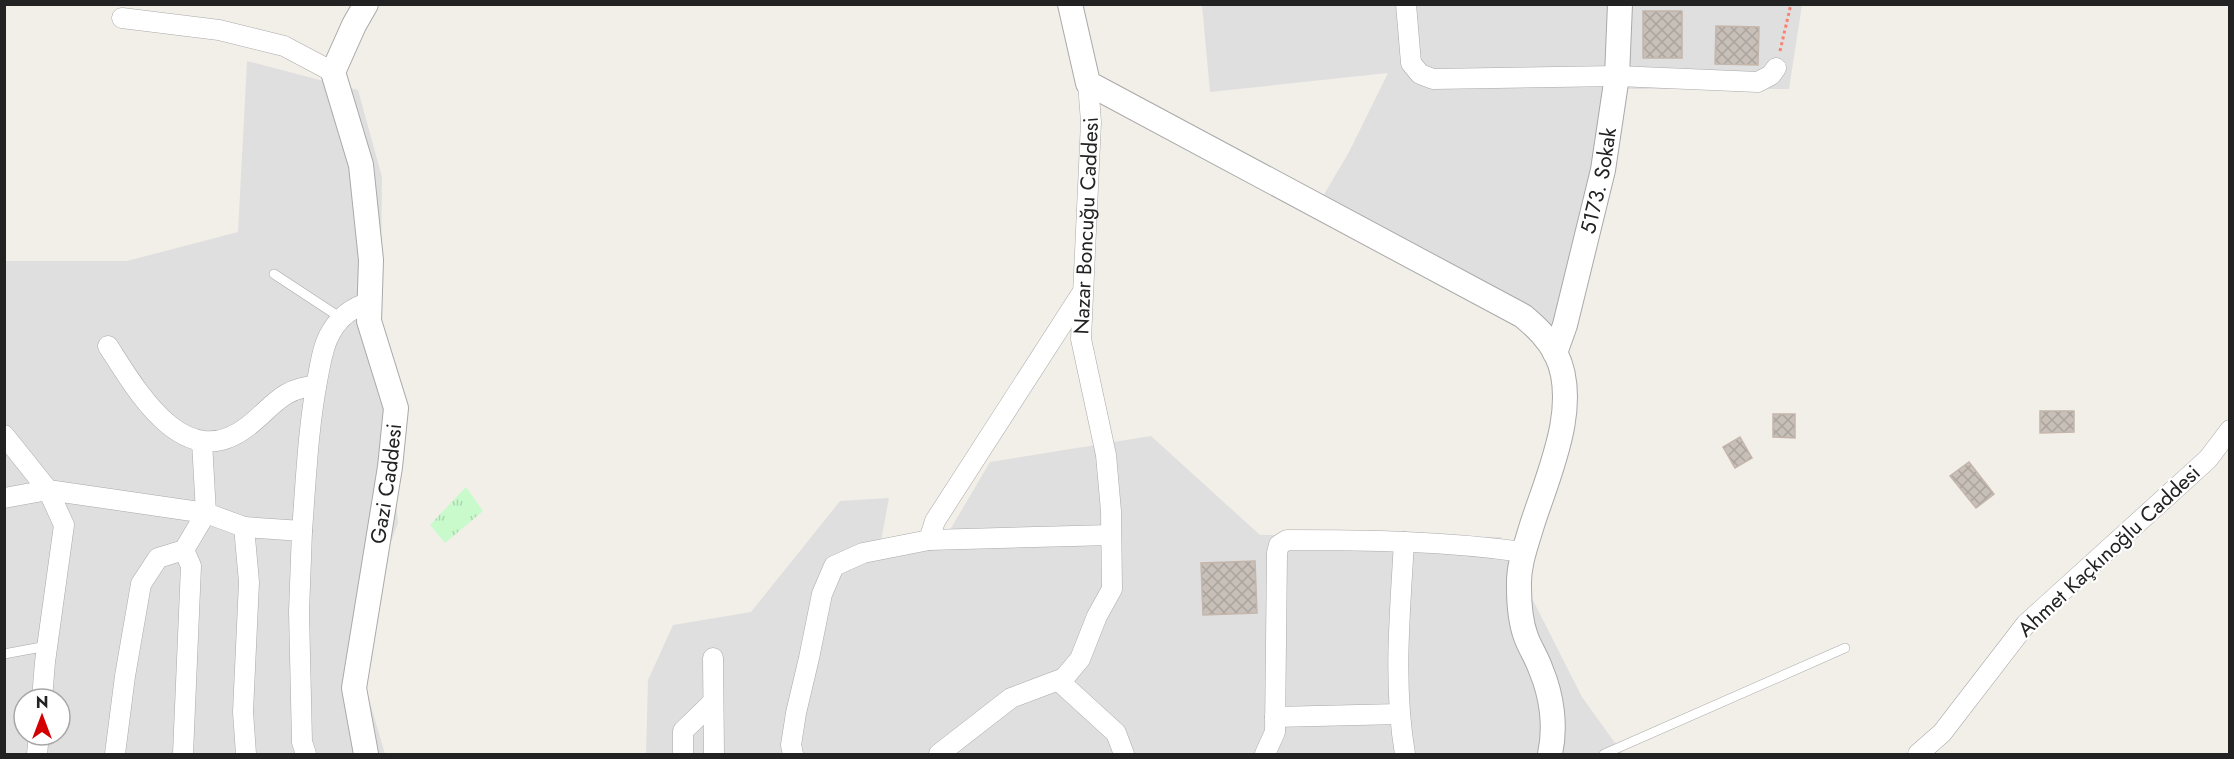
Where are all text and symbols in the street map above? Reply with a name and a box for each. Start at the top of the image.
street label: Nazar Boncuğu Caddesi [1066,116,1106,335]
street label: 5173. Sokak [1573,125,1624,237]
street label: Gazi Caddesi [363,422,409,546]
street label: Ahmet Kaçkınoğlu Caddesi [2011,458,2207,644]
north arrow [12,687,72,747]
text: N [36,691,48,714]

